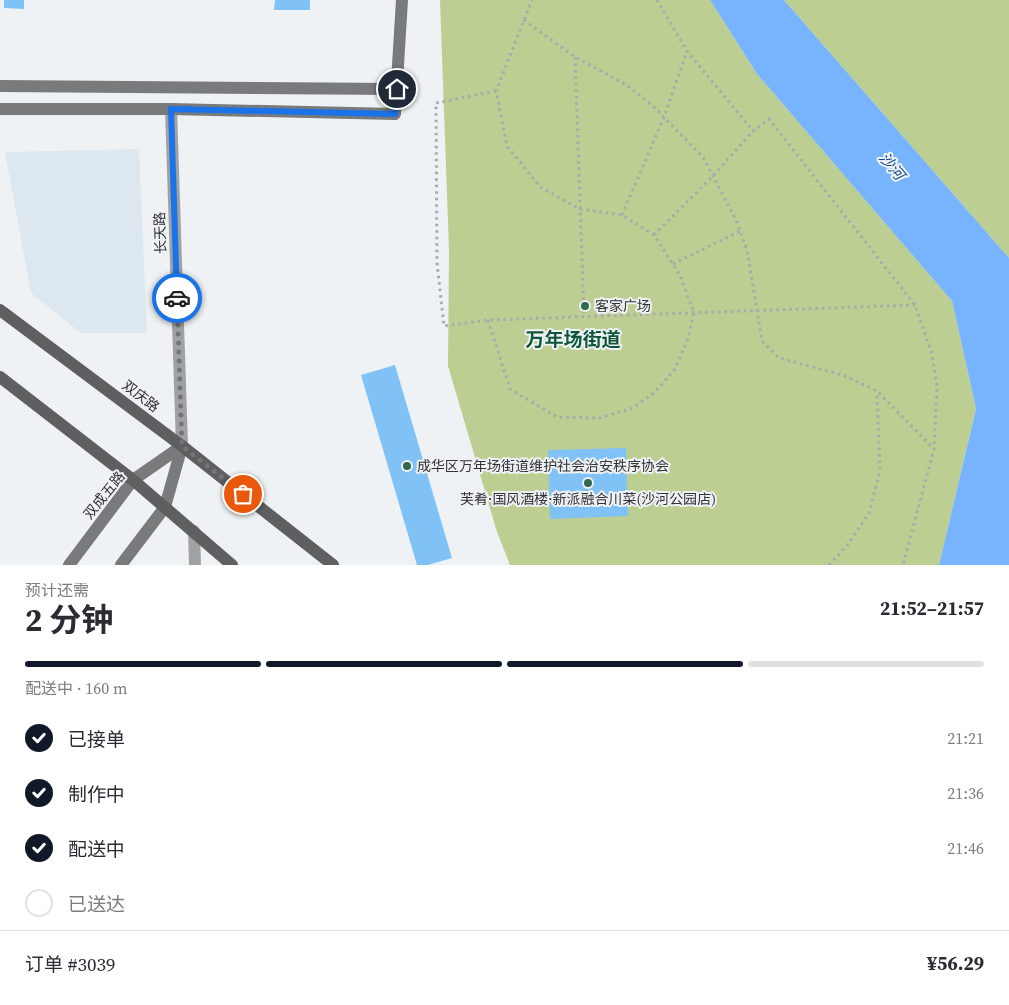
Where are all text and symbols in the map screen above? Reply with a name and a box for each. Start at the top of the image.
pin [376,68,418,110]
icon: home [383,75,411,103]
water label: 沙河 [874,148,912,187]
street label: 长天路 [149,212,171,254]
courier [152,273,202,323]
icon: car [163,284,191,312]
place label: 客家广场 [595,296,651,316]
marker: 客家广场 [579,300,591,312]
district label: 万年场街道 [525,326,621,352]
street label: 双庆路 [118,375,164,417]
place label: 成华区万年场街道维护社会治安秩序协会 [417,456,669,476]
marker: 成华区万年场街道维护社会治安秩序协会 [401,460,413,472]
street label: 双成五路 [79,467,129,523]
pin [222,473,264,515]
marker: 芙肴·国风酒楼·新派融合川菜(沙河公园店) [582,477,594,489]
icon: bag [229,480,257,508]
place label: 芙肴·国风酒楼·新派融合川菜(沙河公园店) [460,489,716,509]
text: 预计还需 [25,579,89,601]
text: 21:52–21:57 [880,595,984,621]
text: 2 分钟 [25,598,113,642]
text: 配送中 · 160 m [25,677,127,699]
icon: check [25,724,53,752]
text: 已接单 [68,726,125,752]
text: 21:21 [947,727,984,749]
icon: check [25,779,53,807]
text: 制作中 [68,781,125,807]
text: 21:36 [947,782,984,804]
icon: check [25,834,53,862]
text: 配送中 [68,836,125,862]
text: 21:46 [947,837,984,859]
text: 已送达 [68,891,125,917]
text: ¥56.29 [927,950,984,976]
text: 订单 #3039 [25,951,115,977]

